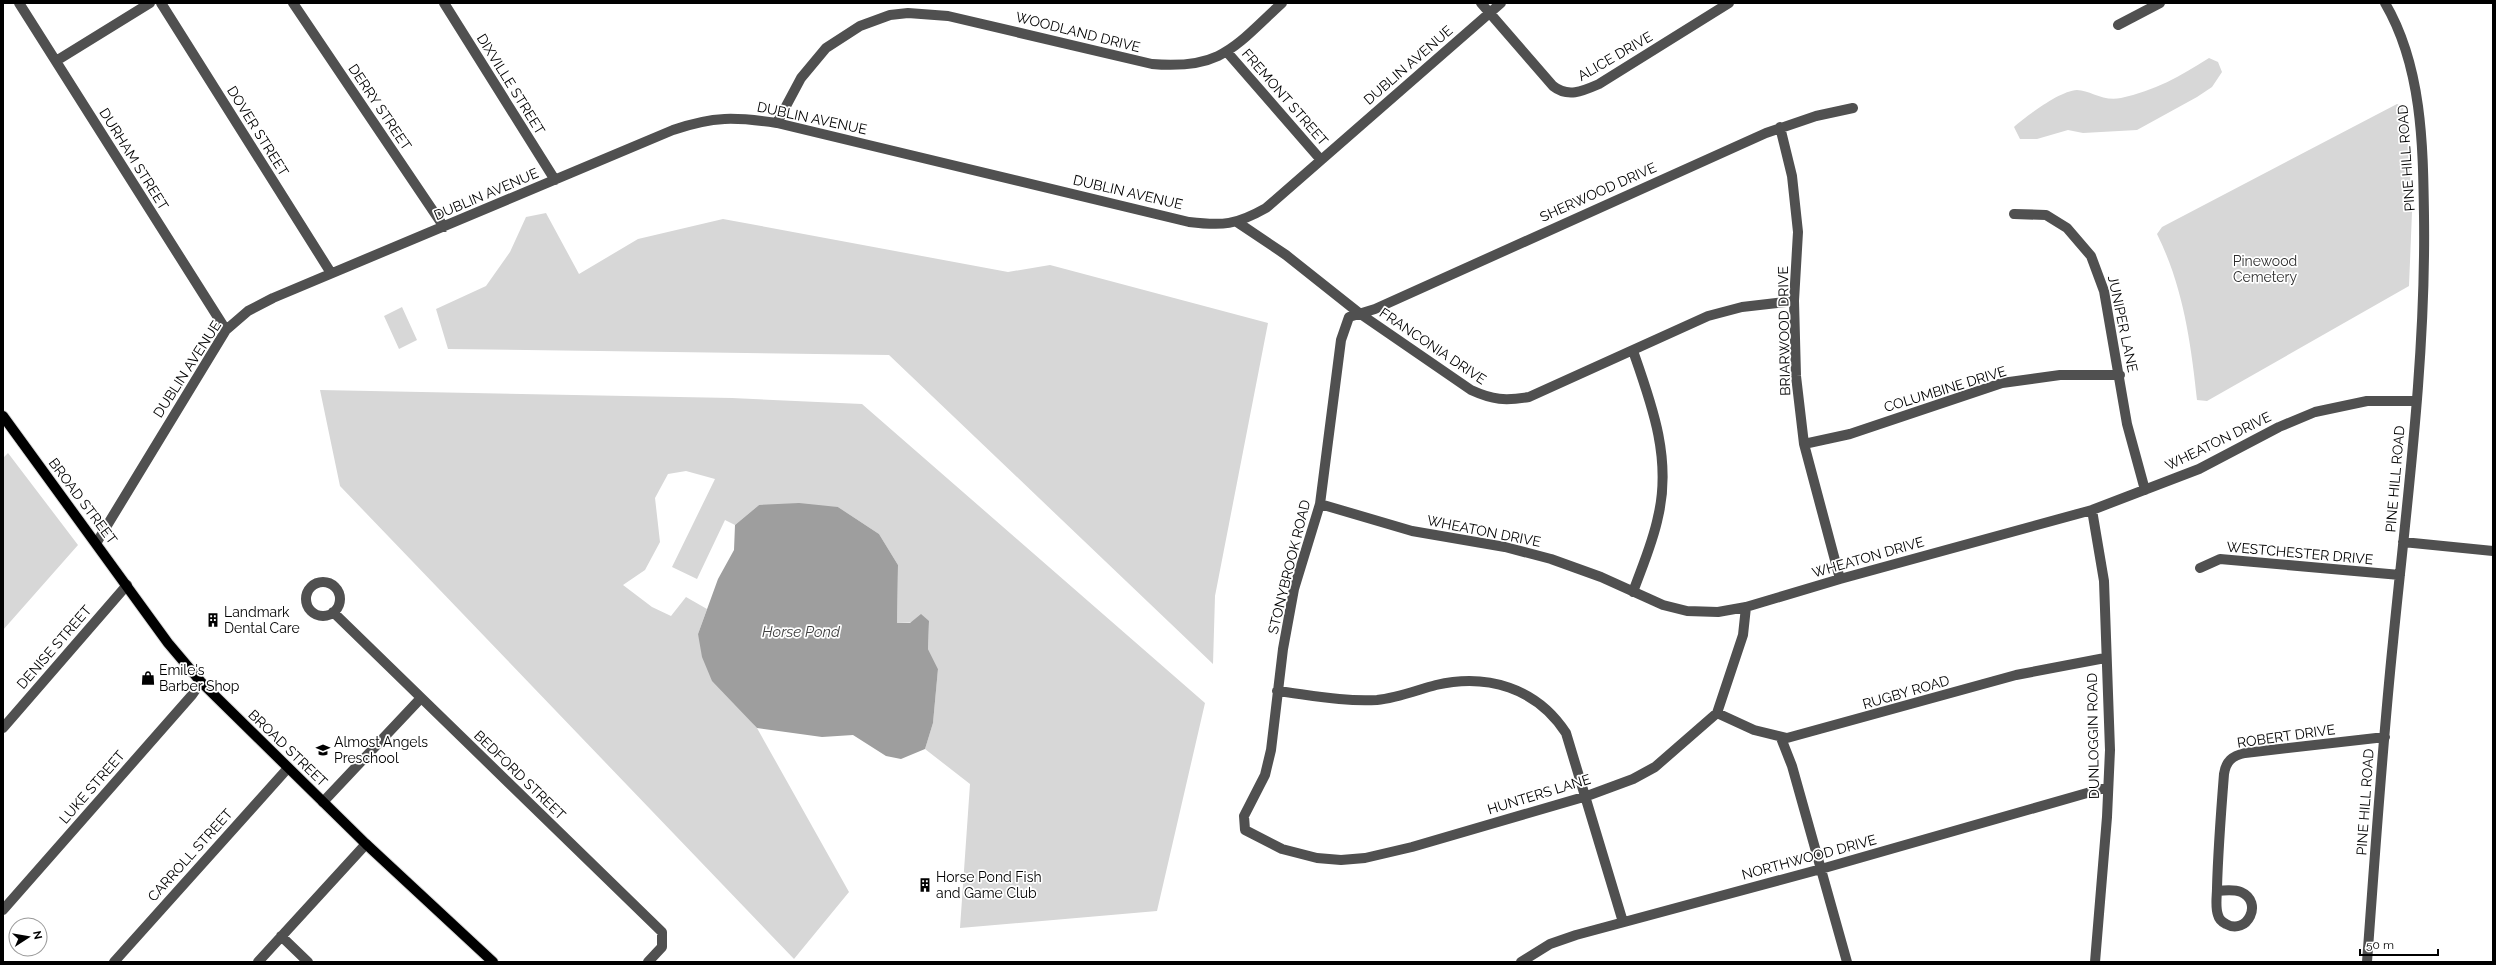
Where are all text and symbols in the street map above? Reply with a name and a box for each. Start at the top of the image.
street label: WOODLAND DRIVE [1014,9,1142,55]
street label: DUBLIN AVENUE [1360,22,1456,108]
street label: ALICE DRIVE [1575,28,1655,84]
street label: DIXVILLE STREET [474,31,549,138]
street label: FREMONT STREET [1239,45,1332,149]
street label: DERRY STREET [345,61,415,153]
street label: DOVER STREET [224,83,292,179]
street label: DUBLIN AVENUE [756,99,868,137]
street label: PINE HILL ROAD [2394,104,2418,212]
street label: DURHAM STREET [96,105,172,213]
street label: SHERWOOD DRIVE [1537,159,1659,225]
street label: DUBLIN AVENUE [431,165,541,223]
street label: DUBLIN AVENUE [1072,172,1184,212]
park label: Pinewood Cemetery [2233,253,2297,285]
street label: BRIARWOOD DRIVE [1775,266,1793,396]
street label: JUNIPER LANE [2105,274,2141,374]
street label: FRANCONIA DRIVE [1377,304,1489,388]
street label: DUBLIN AVENUE [150,318,224,420]
street label: COLUMBINE DRIVE [1882,363,2008,415]
street label: WHEATON DRIVE [2162,408,2274,474]
street label: PINE HILL ROAD [2382,425,2408,533]
street label: BROAD STREET [45,455,121,547]
street label: STONYBROOK ROAD [1265,498,1313,636]
street label: WHEATON DRIVE [1426,512,1542,550]
street label: WHEATON DRIVE [1810,533,1926,581]
street label: WESTCHESTER DRIVE [2226,539,2374,567]
street label: DENISE STREET [13,602,95,692]
place label: Landmark Dental Care [224,604,300,636]
building icon: Landmark Dental Care [205,612,221,628]
water label: Horse Pond [762,623,841,641]
place label: Emile's Barber Shop [159,662,240,694]
shop icon: Emile's Barber Shop [140,670,156,686]
street label: RUGBY ROAD [1861,672,1951,712]
street label: DUNLOGGIN ROAD [2084,673,2102,799]
street label: BROAD STREET [245,706,331,790]
street label: ROBERT DRIVE [2236,721,2336,751]
street label: BEDFORD STREET [471,727,569,823]
place label: Almost Angels Preschool [334,734,428,766]
school or university icon: Almost Angels Preschool [315,742,331,758]
street label: LUKE STREET [56,747,128,827]
street label: PINE HILL ROAD [2353,748,2377,856]
street label: HUNTERS LANE [1486,771,1592,817]
street label: CARROLL STREET [144,805,236,905]
street label: NORTHWOOD DRIVE [1740,831,1878,883]
place label: Horse Pond Fish and Game Club [936,869,1042,901]
building icon: Horse Pond Fish and Game Club [917,877,933,893]
north arrow [8,917,48,957]
text: N [30,930,45,940]
scale bar [2360,931,2438,957]
text: 50 m [2366,938,2394,952]

